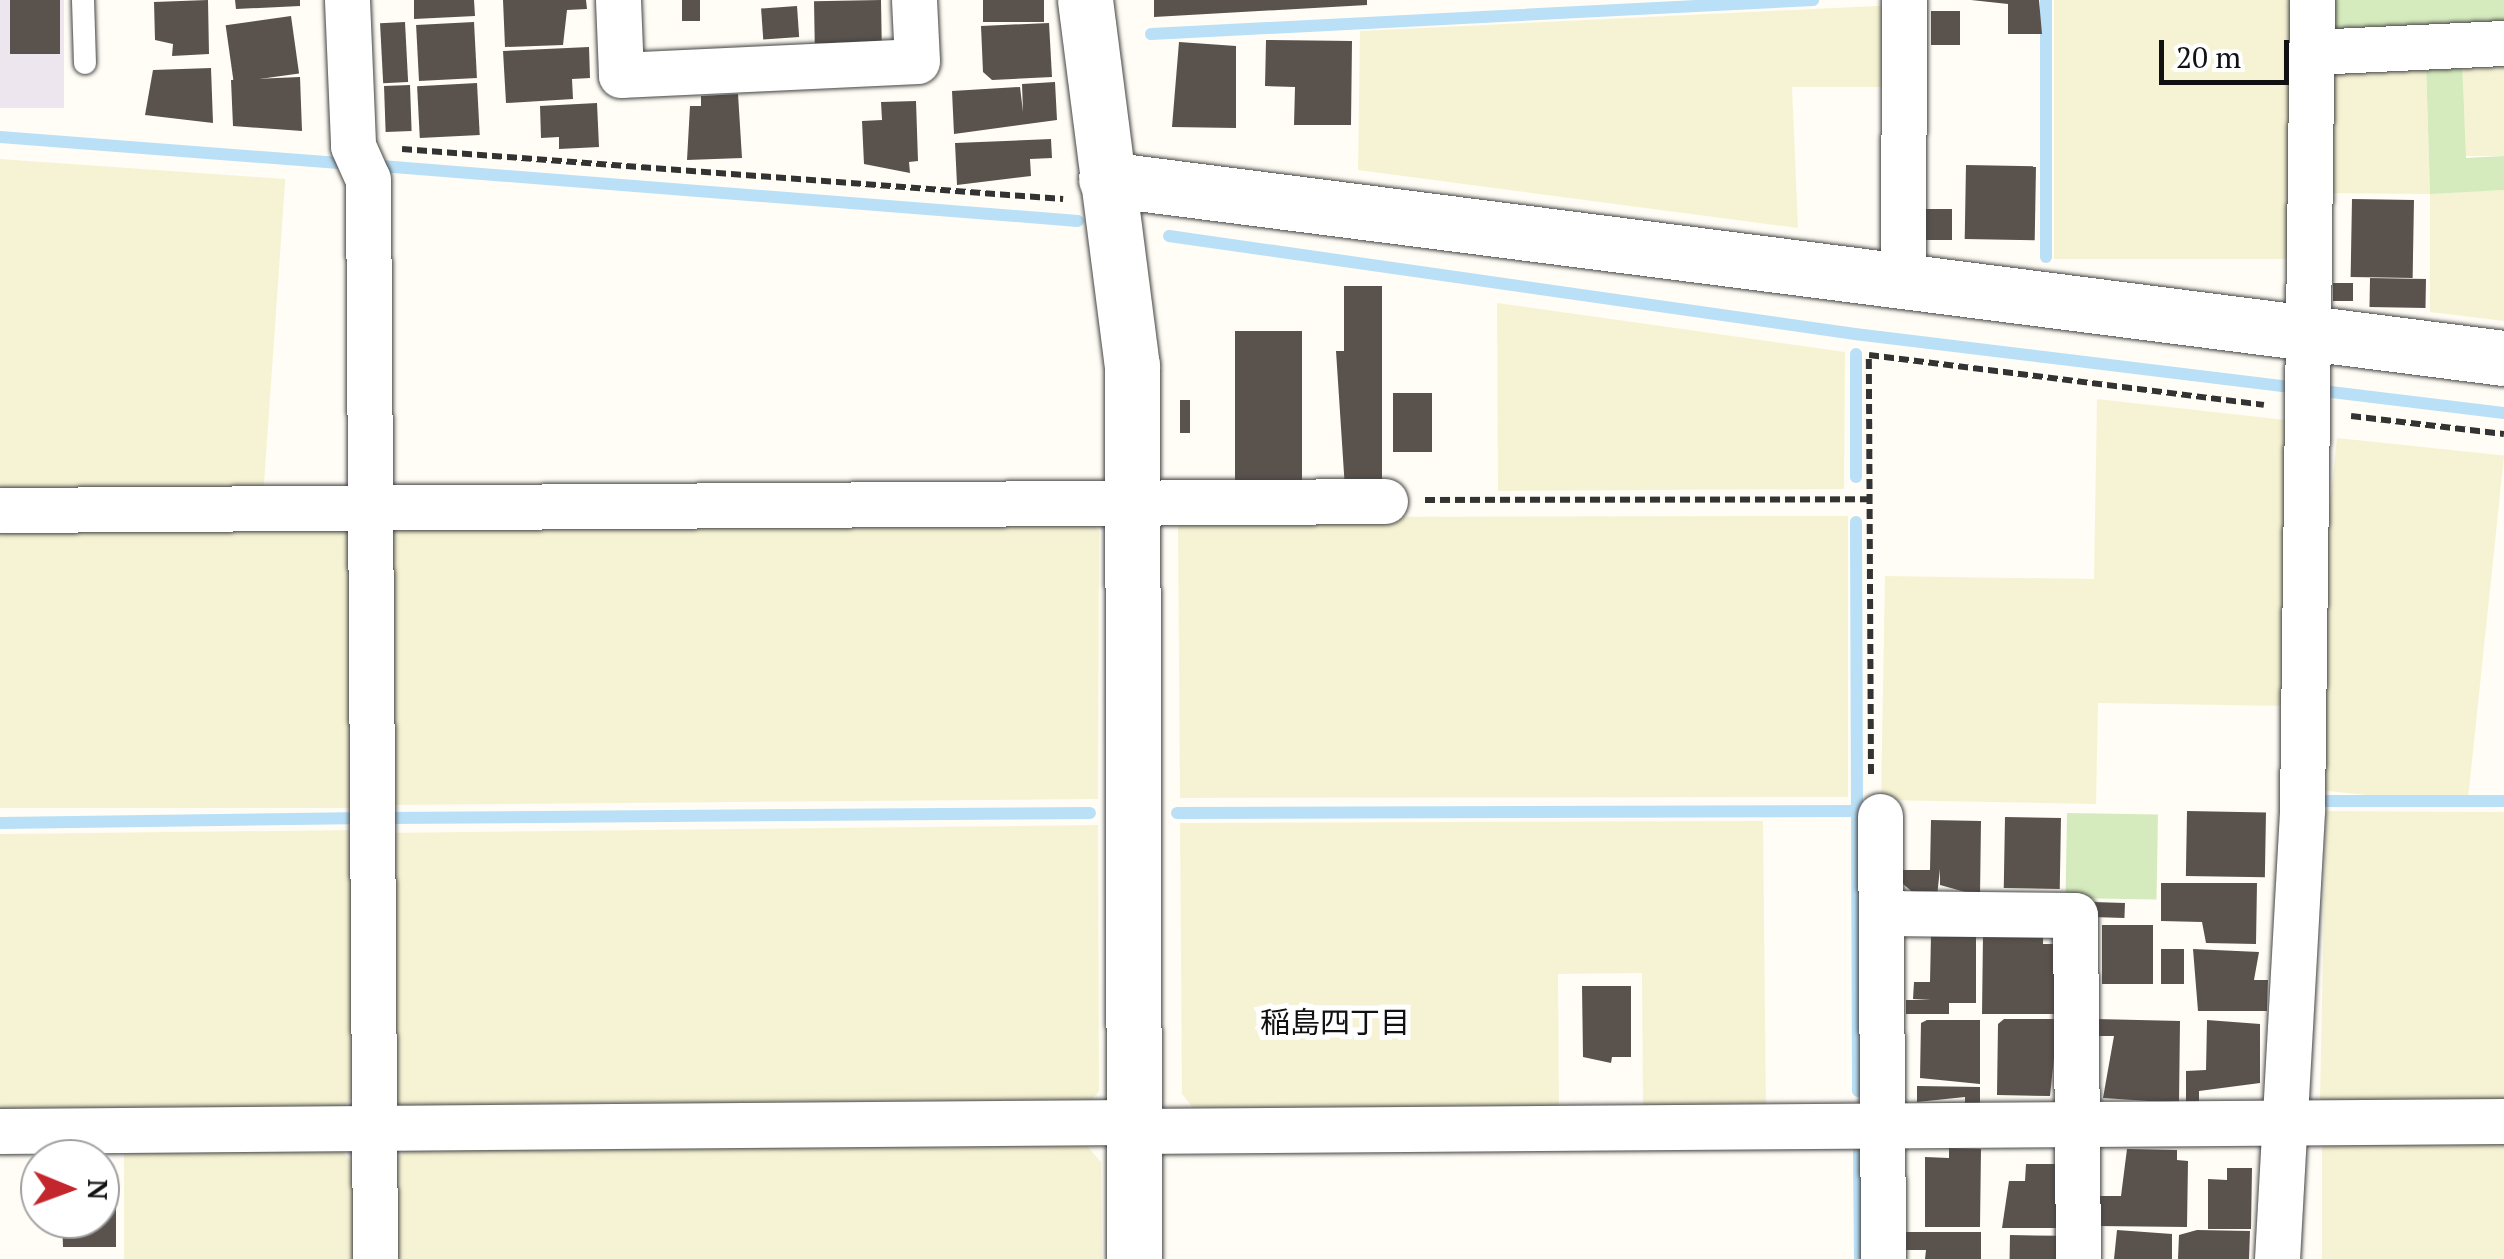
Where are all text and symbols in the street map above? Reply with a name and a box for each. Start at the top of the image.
scale bar [2164,20,2294,82]
text: 20 m [2176,37,2241,77]
district label: 稲島四丁目 [1260,1004,1410,1040]
north arrow [20,1139,120,1239]
text: N [80,1179,117,1200]

